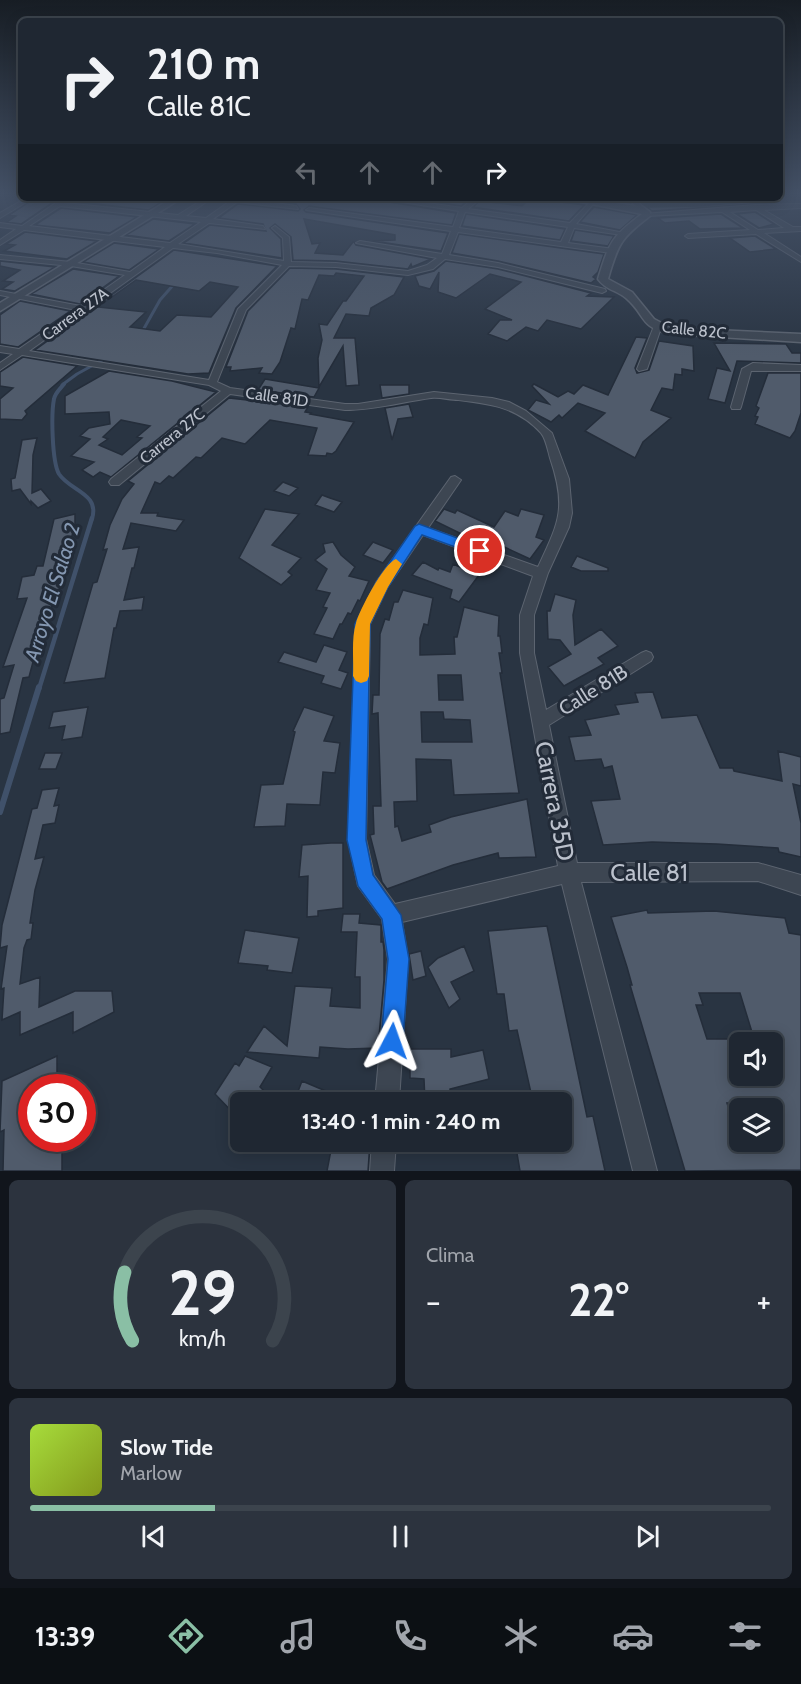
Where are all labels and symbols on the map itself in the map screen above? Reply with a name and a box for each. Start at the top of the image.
street label: Carrera 27A [38,283,112,344]
street label: Calle 82C [661,317,727,343]
street label: Calle 81D [244,383,310,411]
street label: Carrera 27C [136,404,208,468]
water label: Arroyo El Salao 2 [19,520,85,665]
pin [454,525,505,576]
street label: Calle 81B [554,660,632,720]
street label: Carrera 35D [529,739,581,863]
street label: Calle 81 [610,858,688,887]
position arrow [360,1009,424,1073]
speed limit sign: 30 [18,1074,96,1152]

